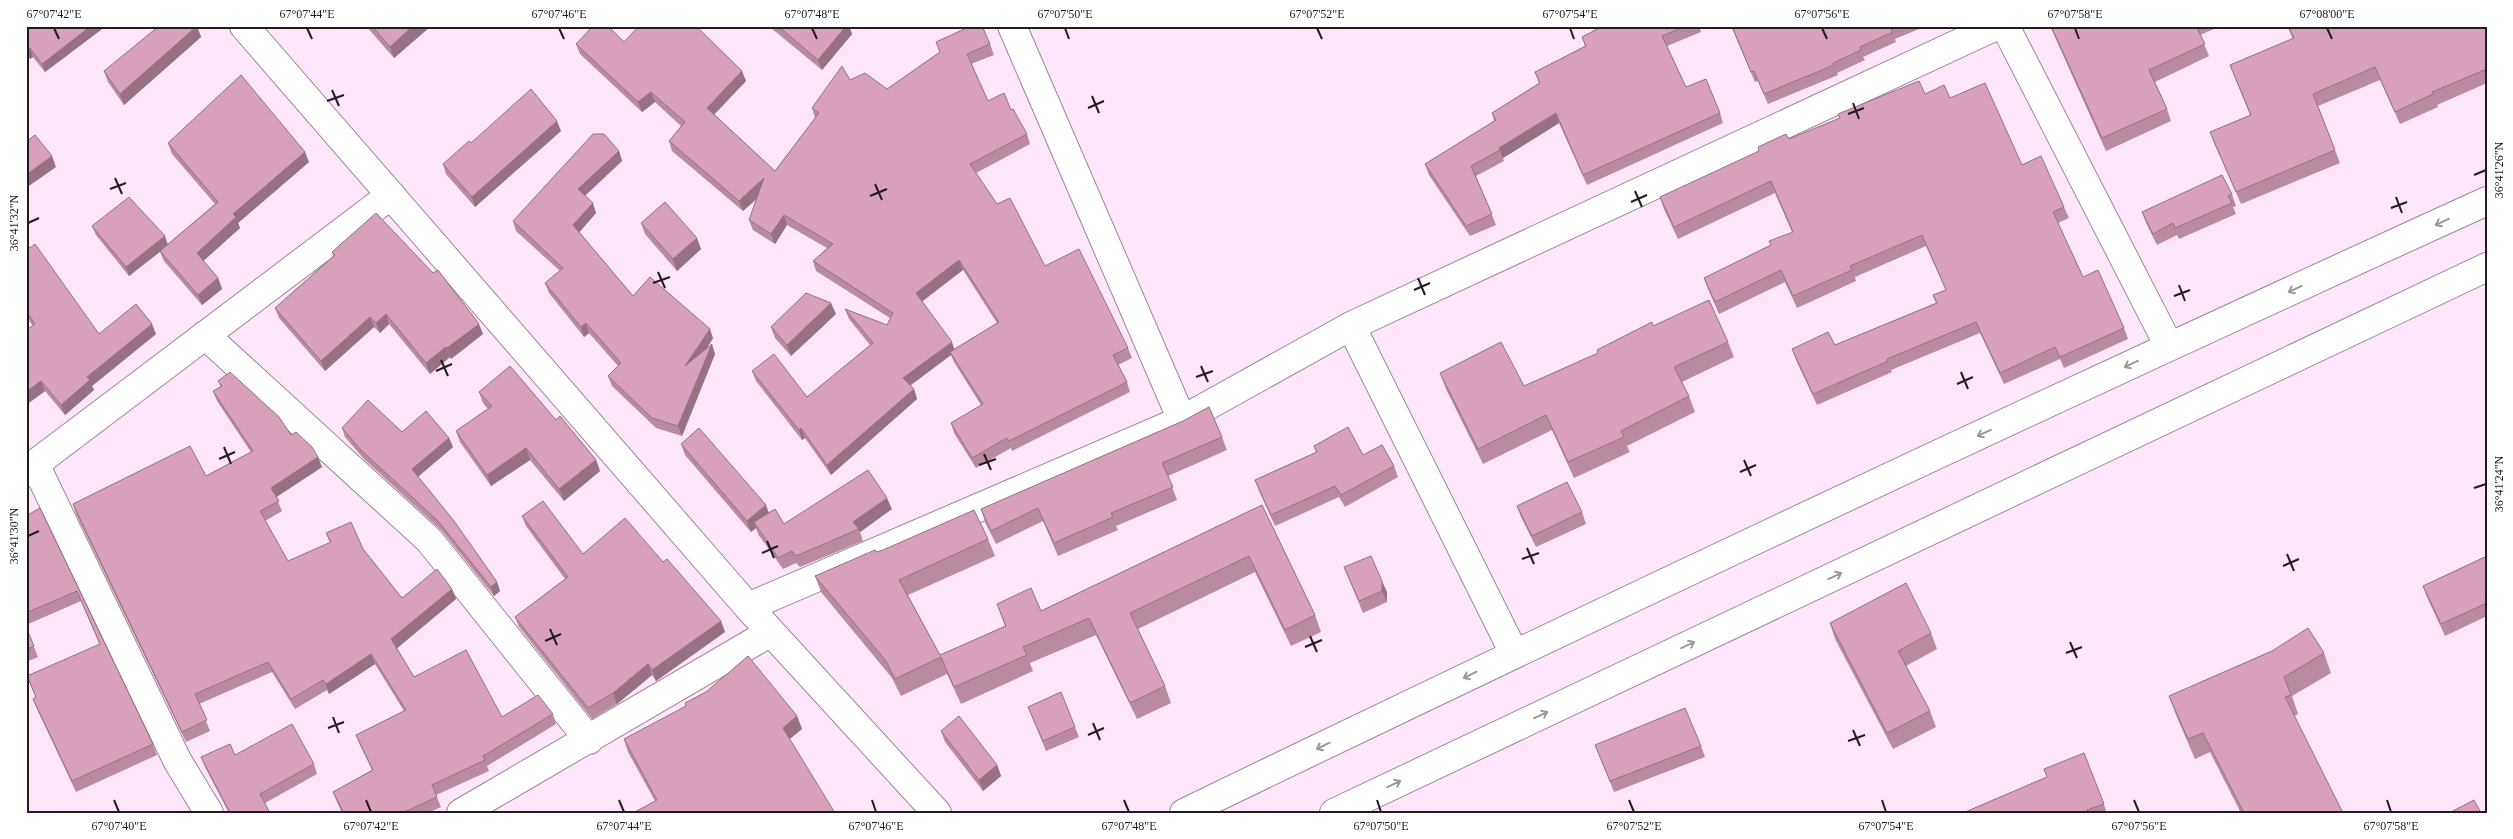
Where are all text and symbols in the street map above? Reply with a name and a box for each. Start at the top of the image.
text: 67°07'42"E [26,7,82,21]
text: 67°07'44"E [279,7,335,21]
text: 67°07'46"E [531,7,587,21]
text: 67°07'48"E [784,7,840,21]
text: 67°07'50"E [1037,7,1093,21]
text: 67°07'52"E [1289,7,1345,21]
text: 67°07'54"E [1542,7,1598,21]
text: 67°07'56"E [1794,7,1850,21]
text: 67°07'58"E [2047,7,2103,21]
text: 67°08'00"E [2299,7,2355,21]
text: 36°41'26"N [2492,141,2506,198]
text: 36°41'32"N [7,194,21,251]
one-way arrow [2435,217,2450,227]
one-way arrow [2288,285,2303,294]
one-way arrow [2124,360,2139,369]
one-way arrow [1977,429,1992,438]
text: 36°41'24"N [2492,455,2506,512]
text: 36°41'30"N [7,507,21,564]
one-way arrow [1827,571,1842,580]
one-way arrow [1680,640,1695,650]
one-way arrow [1463,671,1478,680]
one-way arrow [1533,710,1548,719]
one-way arrow [1316,741,1331,751]
one-way arrow [1386,779,1401,789]
text: 67°07'40"E [91,819,147,833]
text: 67°07'42"E [343,819,399,833]
text: 67°07'44"E [596,819,652,833]
text: 67°07'46"E [848,819,904,833]
text: 67°07'48"E [1101,819,1157,833]
text: 67°07'50"E [1353,819,1409,833]
text: 67°07'52"E [1606,819,1662,833]
text: 67°07'54"E [1858,819,1914,833]
text: 67°07'56"E [2111,819,2167,833]
text: 67°07'58"E [2363,819,2419,833]

